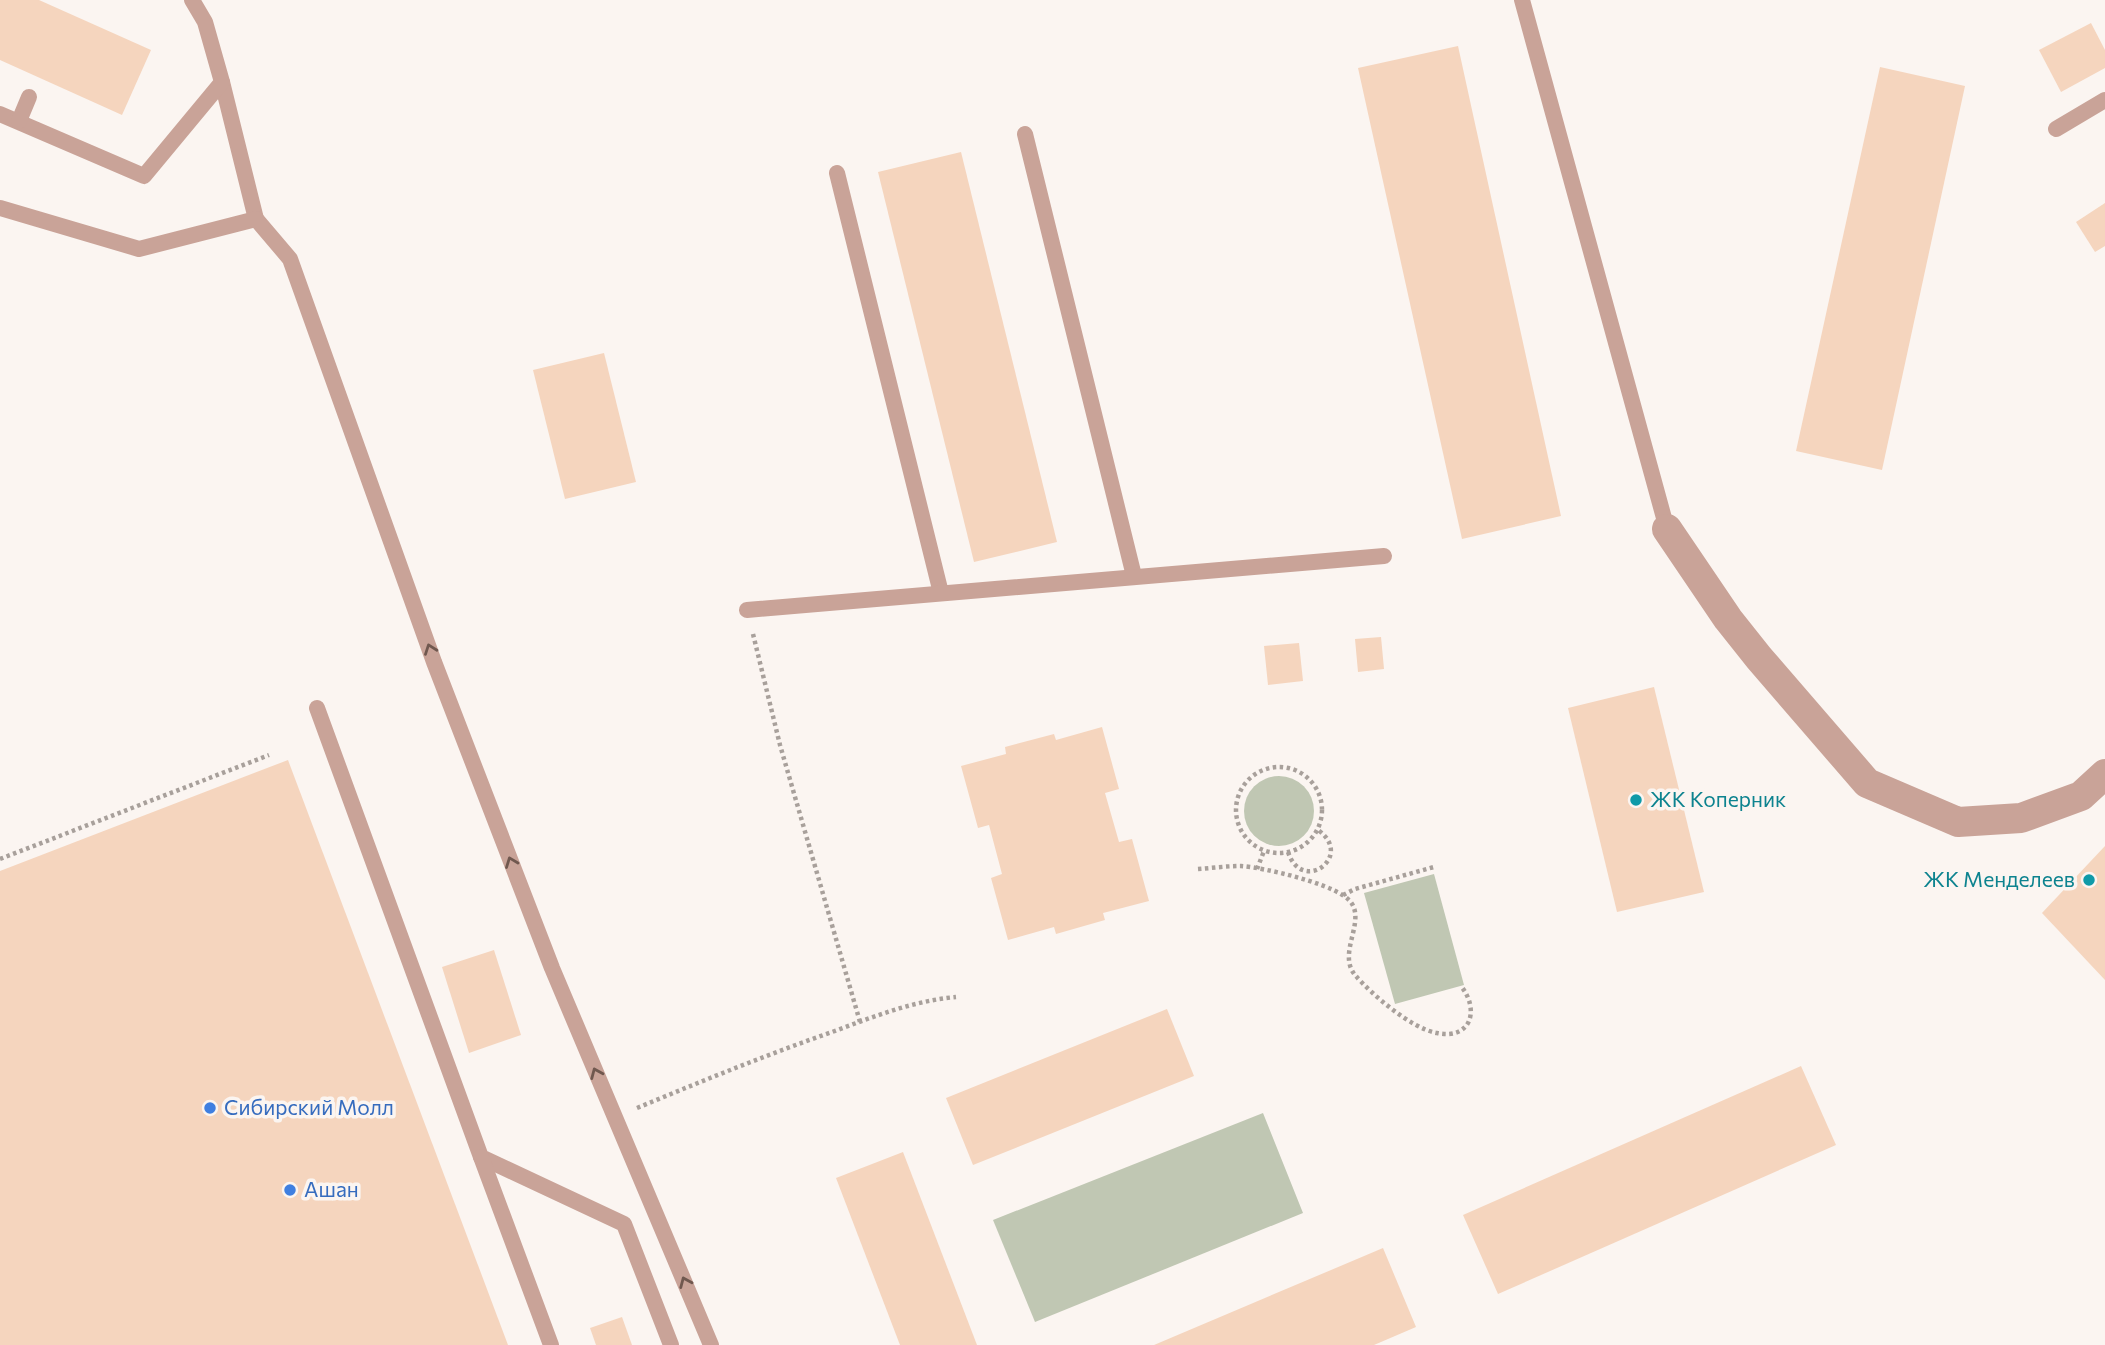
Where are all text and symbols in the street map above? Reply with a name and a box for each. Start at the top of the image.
one-way arrow [424,644,438,656]
place label: ЖК Коперник [1650,786,1786,811]
marker: ЖК Коперник [1628,792,1644,808]
one-way arrow [505,856,519,868]
place label: ЖК Менделеев [1923,866,2075,891]
marker: ЖК Менделеев [2081,872,2097,888]
one-way arrow [590,1067,604,1080]
place label: Сибирский Молл [224,1094,394,1119]
marker: Сибирский Молл [202,1100,218,1116]
place label: Ашан [304,1176,359,1201]
marker: Ашан [282,1182,298,1198]
one-way arrow [679,1277,693,1289]

